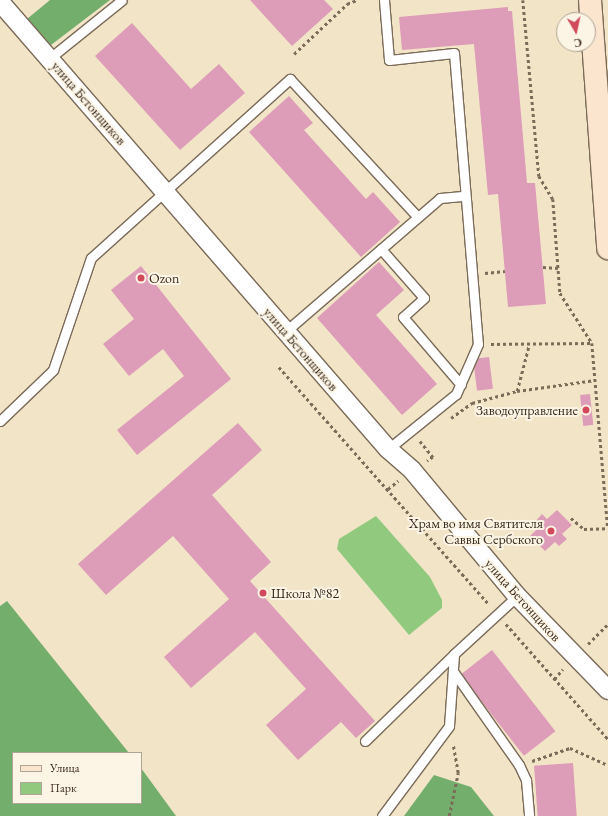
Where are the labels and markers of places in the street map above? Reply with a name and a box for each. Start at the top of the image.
place label: Ozon [149,270,179,286]
marker: Ozon [136,273,146,283]
place label: Заводоуправление [476,402,578,418]
marker: Заводоуправление [581,405,591,415]
place label: Храм во имя Святителя Саввы Сербского [409,515,543,548]
marker: Храм во имя Святителя Саввы Сербского [546,526,556,536]
place label: Школа №82 [271,585,339,601]
marker: Школа №82 [258,588,268,598]

